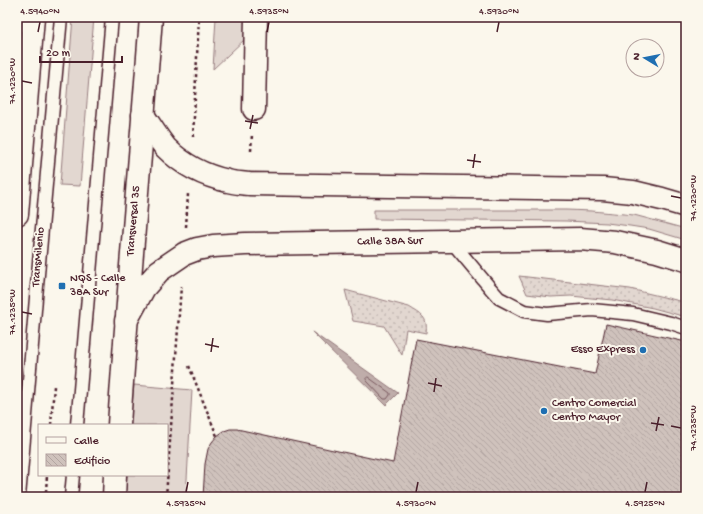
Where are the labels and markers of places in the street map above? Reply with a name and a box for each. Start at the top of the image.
place label: NQS - Calle 38A Sur [69,272,126,300]
marker: NQS - Calle 38A Sur [57,281,67,291]
place label: Esso Express [571,343,636,357]
marker: Esso Express [638,345,648,355]
place label: Centro Comercial Centro Mayor [552,397,637,425]
marker: Centro Comercial Centro Mayor [539,406,549,416]

